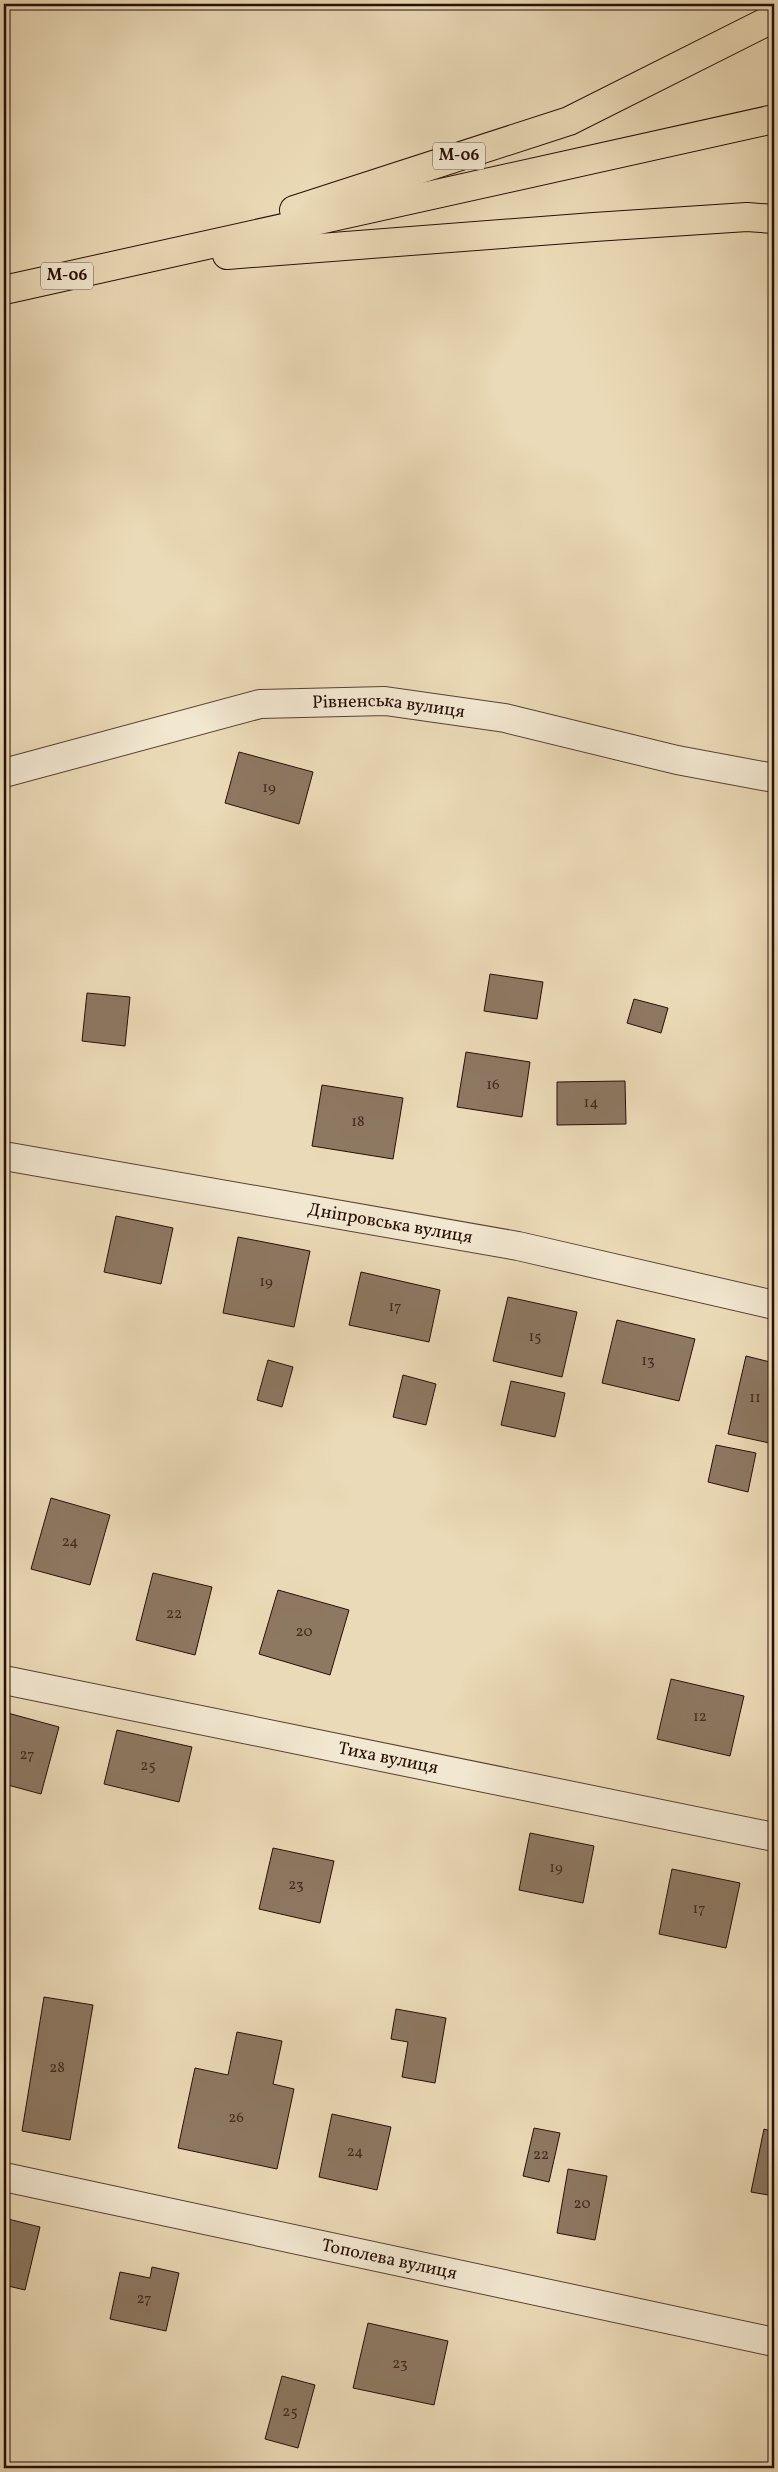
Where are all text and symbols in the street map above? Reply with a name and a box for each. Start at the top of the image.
road number: М-06 [433,142,485,170]
road number: М-06 [41,262,93,290]
street label: Рівненська вулиця [312,689,467,725]
house number: 19 [262,778,276,799]
house number: 16 [486,1075,500,1096]
house number: 14 [584,1093,598,1114]
house number: 18 [351,1112,365,1133]
street label: Дніпровська вулиця [306,1197,474,1250]
house number: 19 [259,1272,273,1293]
house number: 17 [388,1297,402,1318]
house number: 15 [528,1327,542,1348]
house number: 13 [641,1351,655,1372]
house number: 11 [749,1388,761,1409]
house number: 24 [62,1532,78,1553]
house number: 22 [166,1604,182,1625]
house number: 20 [296,1622,312,1643]
house number: 12 [693,1707,707,1728]
street label: Тиха вулиця [336,1736,440,1781]
house number: 27 [20,1745,34,1766]
house number: 25 [140,1756,156,1777]
house number: 19 [549,1858,563,1879]
house number: 23 [288,1875,304,1896]
house number: 17 [692,1899,706,1920]
house number: 28 [49,2058,65,2079]
house number: 26 [228,2108,244,2129]
house number: 24 [347,2142,363,2163]
house number: 22 [533,2145,549,2166]
house number: 20 [574,2194,590,2215]
street label: Тополева вулиця [319,2233,459,2286]
house number: 27 [137,2289,151,2310]
house number: 23 [392,2354,408,2375]
house number: 25 [282,2402,298,2423]

